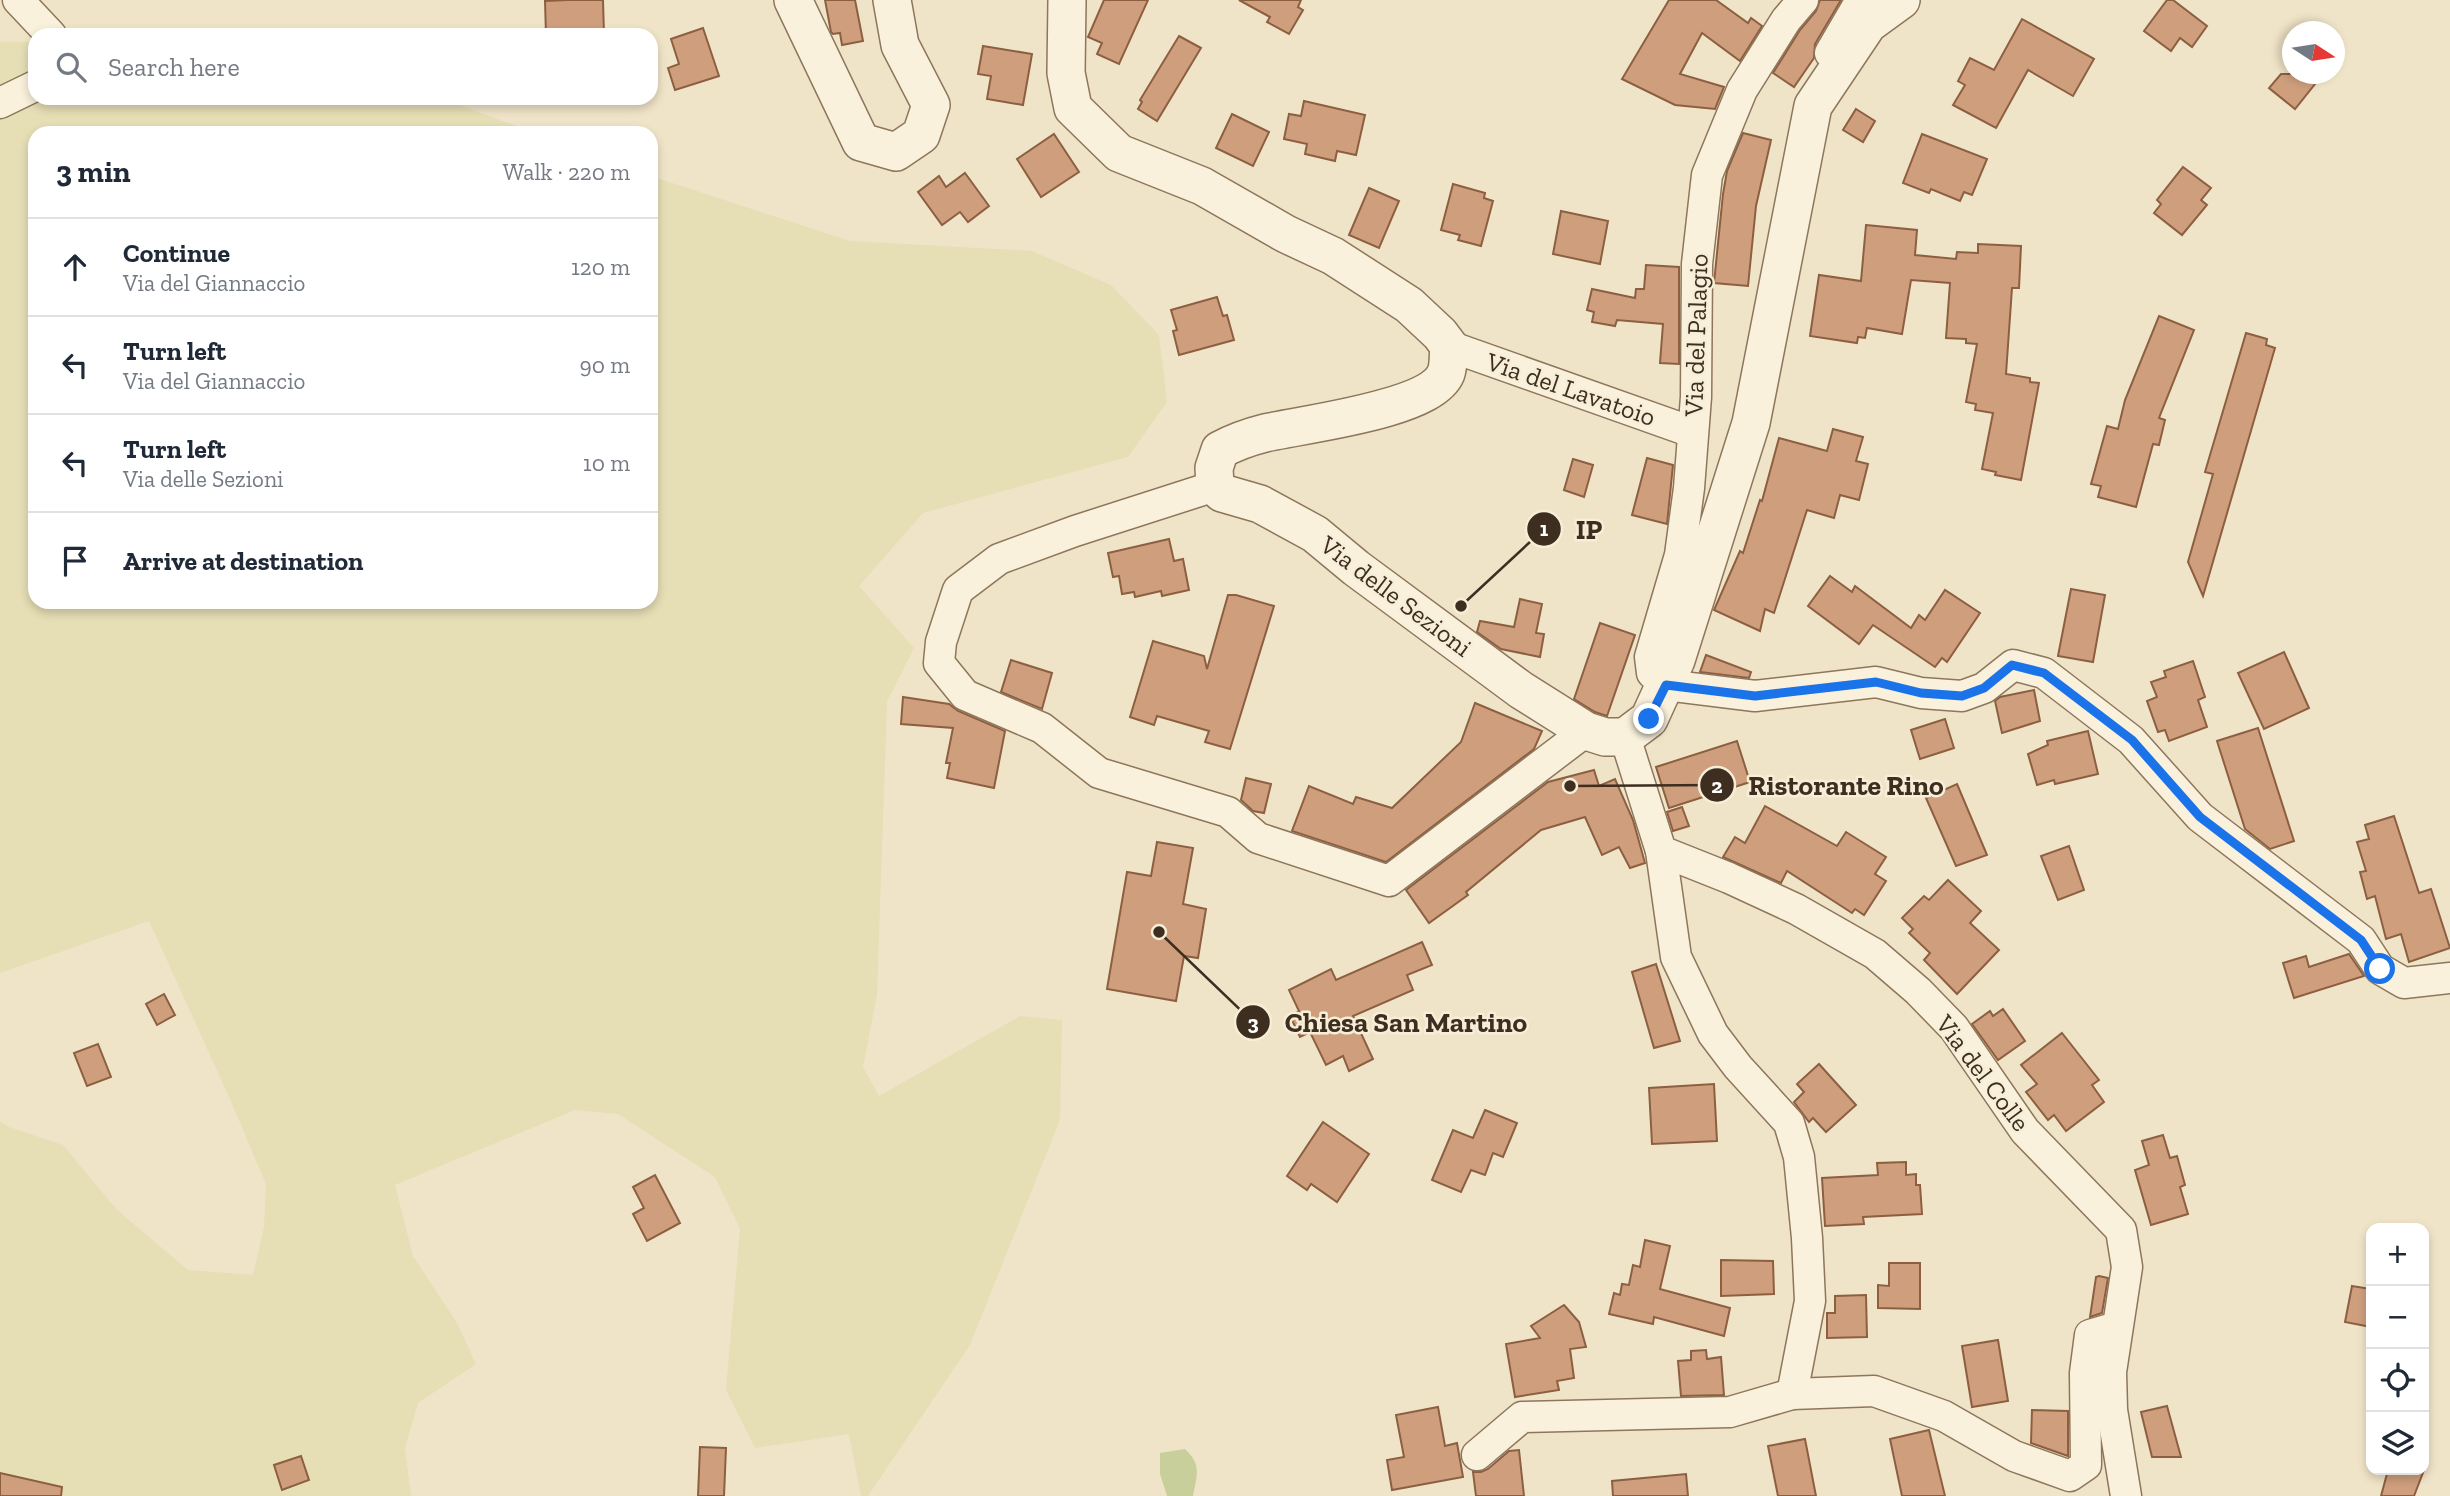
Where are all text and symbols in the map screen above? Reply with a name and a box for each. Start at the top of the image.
north arrow [2282,21,2345,84]
search box [28,28,658,105]
icon: search [52,48,90,86]
text: Search here [108,51,240,83]
text: 3 min [56,154,131,190]
text: Walk · 220 m [503,158,630,186]
text: Continue [123,237,230,269]
icon: ahead [56,248,94,286]
text: 120 m [571,253,630,281]
street label: Via del Palagio [1677,253,1715,418]
text: Via del Giannaccio [123,269,305,297]
text: Turn left [123,335,226,367]
street label: Via del Lavatoio [1481,345,1660,433]
icon: left [56,346,94,384]
text: 90 m [579,351,630,379]
text: Via del Giannaccio [123,367,305,395]
text: Turn left [123,433,226,465]
icon: left [56,444,94,482]
text: 10 m [583,449,630,477]
text: Via delle Sezioni [123,465,284,493]
callout: IP [1527,504,1616,553]
text: IP [1576,513,1603,546]
text: 1 [1540,516,1549,541]
street label: Via delle Sezioni [1313,528,1478,663]
icon: arrive [56,542,94,580]
text: Arrive at destination [123,545,363,577]
route end [1633,703,1664,734]
callout: Ristorante Rino [1699,761,1958,810]
text: Ristorante Rino [1748,769,1944,802]
text: 2 [1711,773,1723,798]
route start [2364,953,2395,984]
callout: Chiesa San Martino [1236,998,1541,1047]
text: Chiesa San Martino [1285,1006,1528,1039]
street label: Via del Colle [1928,1008,2037,1138]
text: 3 [1247,1010,1259,1035]
map controls [2366,1223,2429,1475]
button: + [2366,1223,2429,1286]
button: − [2366,1286,2429,1349]
button: locate [2366,1349,2429,1412]
button: layers [2366,1412,2429,1475]

